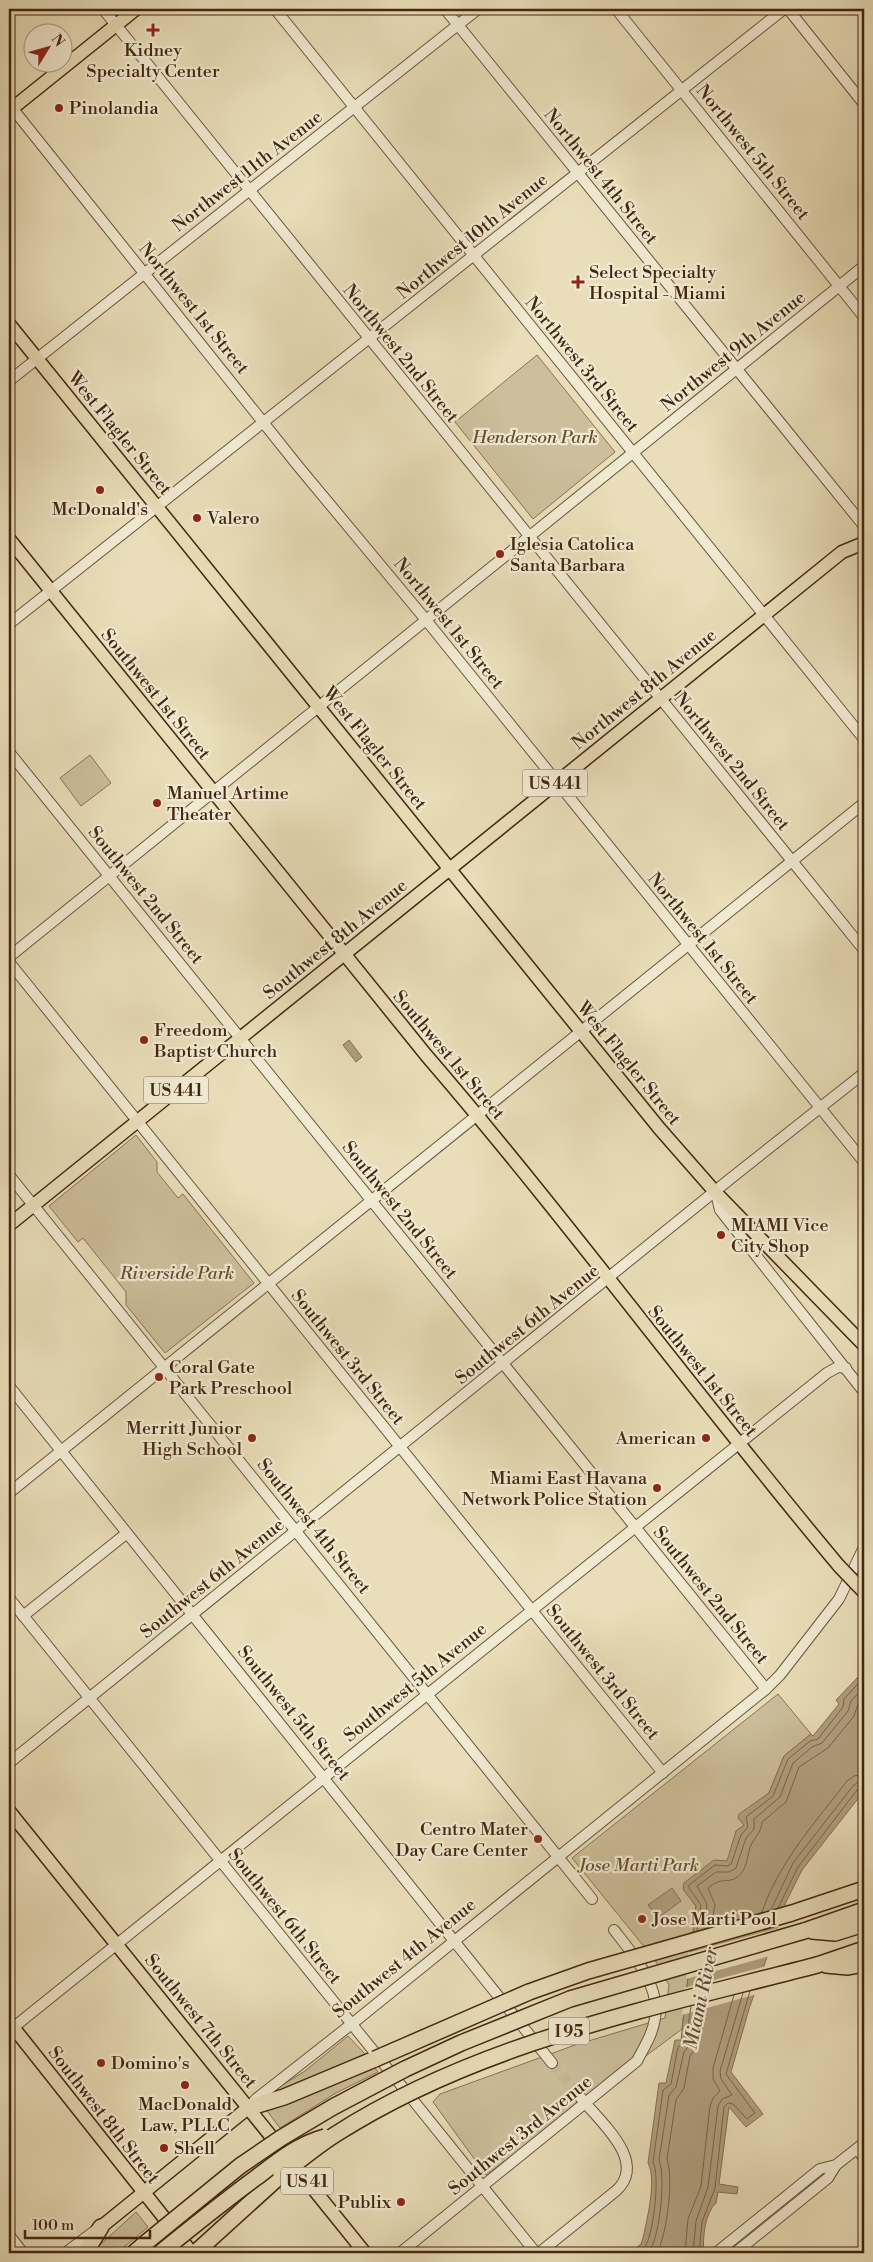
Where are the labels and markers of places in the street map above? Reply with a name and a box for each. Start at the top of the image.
marker: Kidney Specialty Center [146,23,160,37]
place label: Kidney Specialty Center [86,39,220,83]
place label: Pinolandia [69,97,159,120]
marker: Pinolandia [53,102,65,114]
place label: Select Specialty Hospital - Miami [589,261,726,305]
marker: Select Specialty Hospital - Miami [571,275,585,289]
marker: McDonald's [94,484,106,496]
place label: McDonald's [52,498,148,521]
place label: Valero [206,507,260,530]
marker: Valero [191,512,203,524]
place label: Iglesia Catolica Santa Barbara [510,533,635,577]
marker: Iglesia Catolica Santa Barbara [494,548,506,560]
place label: Manuel Artime Theater [167,782,289,826]
marker: Manuel Artime Theater [151,797,163,809]
place label: Freedom Baptist Church [153,1019,277,1063]
marker: Freedom Baptist Church [138,1034,150,1046]
place label: MIAMI Vice City Shop [731,1214,829,1258]
marker: MIAMI Vice City Shop [715,1229,727,1241]
place label: Coral Gate Park Preschool [169,1356,293,1400]
marker: Coral Gate Park Preschool [153,1371,165,1383]
place label: Merritt Junior High School [126,1417,243,1461]
place label: American [615,1427,696,1450]
marker: Merritt Junior High School [246,1432,258,1444]
marker: American [700,1432,712,1444]
place label: Miami East Havana Network Police Station [462,1467,648,1511]
marker: Miami East Havana Network Police Station [651,1482,663,1494]
place label: Centro Mater Day Care Center [395,1818,528,1862]
marker: Centro Mater Day Care Center [532,1833,544,1845]
place label: Jose Marti Pool [651,1908,777,1931]
marker: Jose Marti Pool [636,1913,648,1925]
place label: Domino's [111,2052,190,2075]
marker: Domino's [95,2057,107,2069]
marker: MacDonald Law, PLLC [179,2079,191,2091]
place label: MacDonald Law, PLLC [138,2093,233,2137]
place label: Shell [174,2137,215,2160]
marker: Shell [158,2142,170,2154]
place label: Publix [338,2191,392,2214]
marker: Publix [395,2196,407,2208]

